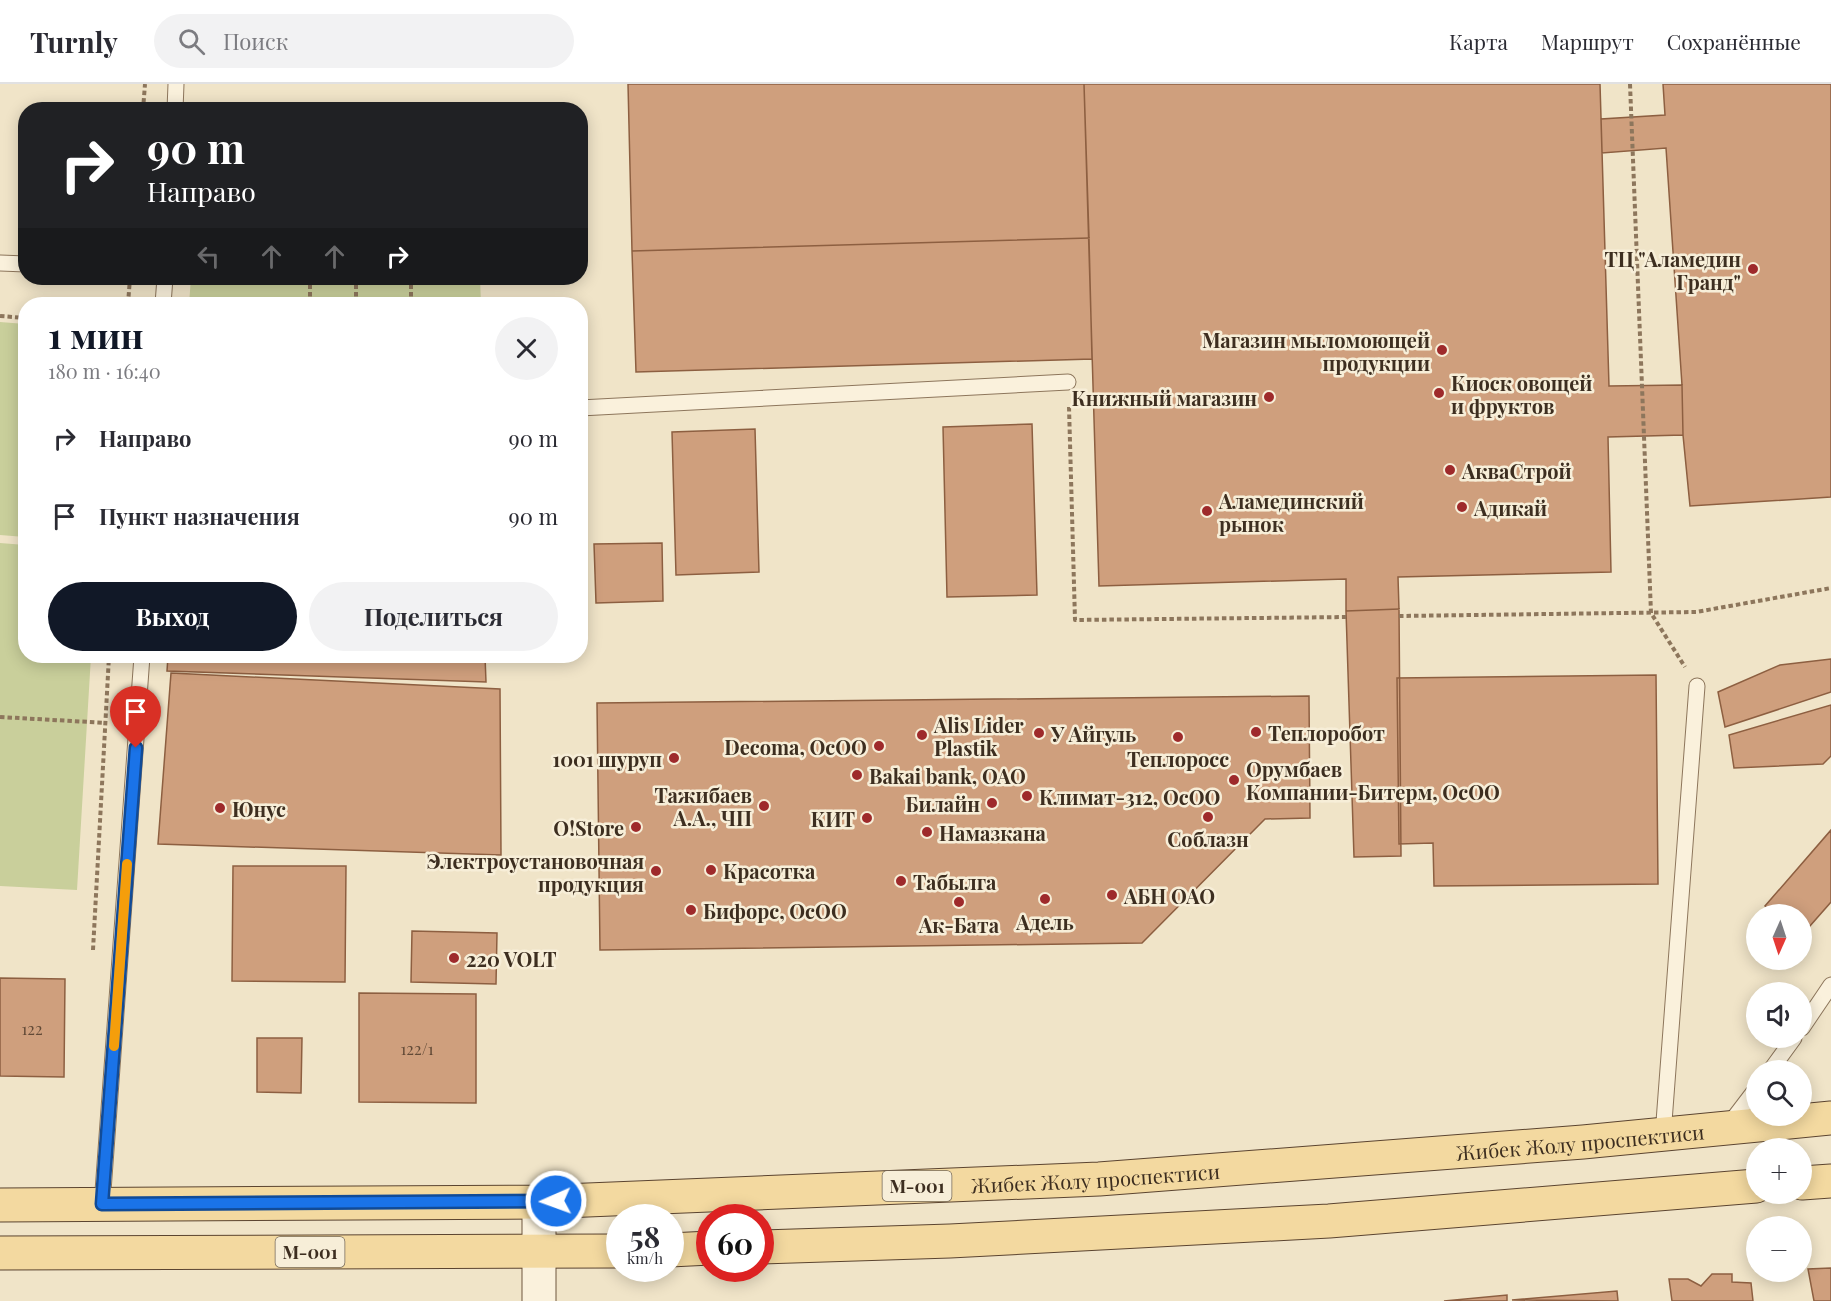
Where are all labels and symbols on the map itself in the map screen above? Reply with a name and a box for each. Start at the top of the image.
place label: ТЦ "Аламедин Гранд" [1604,245,1741,295]
marker: ТЦ "Аламедин Гранд" [1746,262,1760,276]
place label: Магазин мыломоющей продукции [1202,326,1430,376]
marker: Магазин мыломоющей продукции [1435,343,1449,357]
place label: Киоск овощей и фруктов [1451,369,1592,419]
place label: Книжный магазин [1071,384,1257,411]
marker: Киоск овощей и фруктов [1432,386,1446,400]
marker: Книжный магазин [1262,390,1276,404]
place label: АкваСтрой [1461,457,1572,484]
marker: АкваСтрой [1443,463,1457,477]
place label: Аламединский рынок [1218,487,1364,537]
place label: Адикай [1473,494,1547,521]
marker: Адикай [1455,500,1469,514]
marker: Аламединский рынок [1200,504,1214,518]
pin [110,686,161,748]
place label: Alis Lider Plastik [933,711,1024,761]
place label: Теплоробот [1268,719,1385,746]
place label: У Айгуль [1050,720,1136,747]
marker: Теплоробот [1249,725,1263,739]
marker: У Айгуль [1032,726,1046,740]
marker: Alis Lider Plastik [915,728,929,742]
marker: Теплоросс [1171,730,1185,744]
place label: Decoma, OcOO [724,733,867,760]
marker: Decoma, OcOO [872,739,886,753]
place label: 1001 шуруп [553,745,662,772]
place label: Теплоросс [1127,745,1229,772]
marker: 1001 шуруп [667,751,681,765]
place label: Орумбаев Компании-Битерм, ОсОО [1246,755,1500,805]
place label: Bakai bank, ОАО [869,762,1026,789]
marker: Bakai bank, ОАО [850,768,864,782]
marker: Орумбаев Компании-Битерм, ОсОО [1227,773,1241,787]
place label: Тажибаев А.А., ЧП [654,781,752,831]
place label: Климат-312, ОсОО [1039,783,1220,810]
marker: Климат-312, ОсОО [1020,789,1034,803]
place label: Билайн [906,790,980,817]
place label: Юнус [232,795,286,822]
marker: Билайн [985,796,999,810]
marker: Тажибаев А.А., ЧП [757,799,771,813]
marker: Юнус [213,801,227,815]
place label: КИТ [811,805,855,832]
marker: Соблазн [1201,810,1215,824]
marker: КИТ [860,811,874,825]
place label: O!Store [553,814,624,841]
place label: Намазкана [939,819,1047,846]
marker: O!Store [629,820,643,834]
marker: Намазкана [920,825,934,839]
place label: Соблазн [1167,825,1249,852]
place label: Электроустановочная продукция [427,847,644,897]
place label: Красотка [723,857,816,884]
marker: Красотка [704,863,718,877]
marker: Электроустановочная продукция [649,864,663,878]
place label: Табылга [913,868,997,895]
marker: Табылга [894,874,908,888]
place label: АБН ОАО [1123,882,1215,909]
marker: АБН ОАО [1105,888,1119,902]
marker: Адель [1038,892,1052,906]
marker: Ак-Бата [952,895,966,909]
place label: Бифорс, ОсОО [703,897,847,924]
marker: Бифорс, ОсОО [684,903,698,917]
north arrow [1746,904,1812,970]
place label: Адель [1015,908,1074,935]
place label: Ак-Бата [918,911,1000,938]
place label: 220 VOLT [466,945,557,972]
marker: 220 VOLT [447,951,461,965]
house number: 122 [21,1018,43,1039]
house number: 122/1 [400,1038,434,1059]
street label: Жибек Жолу проспектиси [1455,1117,1706,1165]
street label: Жибек Жолу проспектиси [970,1156,1221,1198]
position arrow [524,1169,588,1233]
road number: М-001 [882,1171,952,1201]
speed limit sign: 60 [696,1204,774,1282]
road number: М-001 [276,1237,344,1267]

